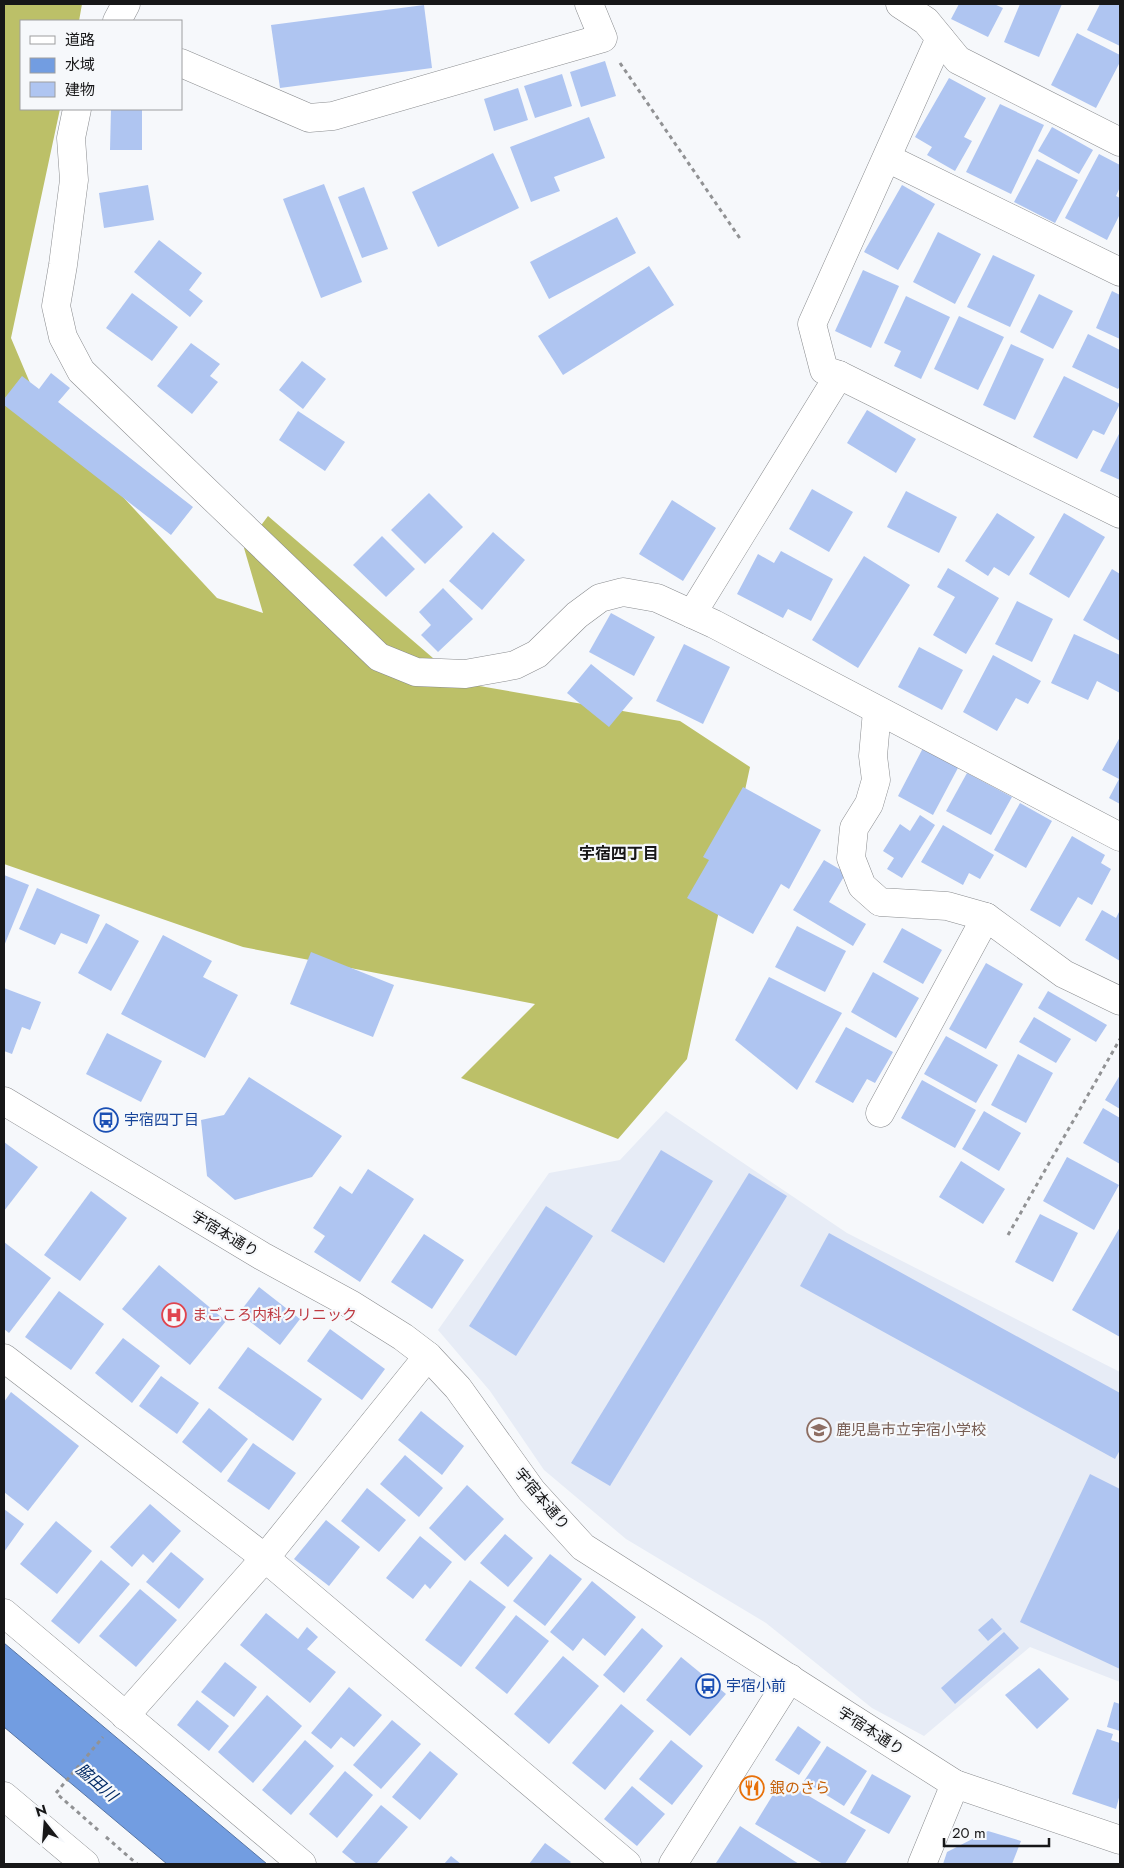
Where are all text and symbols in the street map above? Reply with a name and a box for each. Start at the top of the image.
legend [20,20,182,110]
text: 道路 [65,29,95,51]
text: 水域 [65,54,95,76]
text: 建物 [65,79,95,101]
district label: 宇宿四丁目 [579,842,659,865]
bus stop icon: 宇宿四丁目 [93,1107,119,1133]
place label: 宇宿四丁目 [124,1109,199,1131]
street label: 宇宿本通り [187,1205,263,1263]
hospital icon: まごころ内科クリニック [161,1302,187,1328]
place label: まごころ内科クリニック [192,1304,357,1326]
school or university icon: 鹿児島市立宇宿小学校 [806,1417,832,1443]
place label: 鹿児島市立宇宿小学校 [836,1419,986,1441]
street label: 宇宿本通り [509,1463,575,1535]
bus stop icon: 宇宿小前 [695,1673,721,1699]
place label: 宇宿小前 [726,1675,786,1697]
street label: 宇宿本通り [834,1701,908,1761]
water label: 脇田川 [71,1758,124,1808]
restaurant icon: 銀のさら [739,1775,765,1801]
place label: 銀のさら [770,1777,830,1799]
north arrow [20,1798,70,1848]
text: N [33,1799,49,1822]
scale bar [944,1816,1049,1848]
text: 20 m [952,1822,986,1844]

